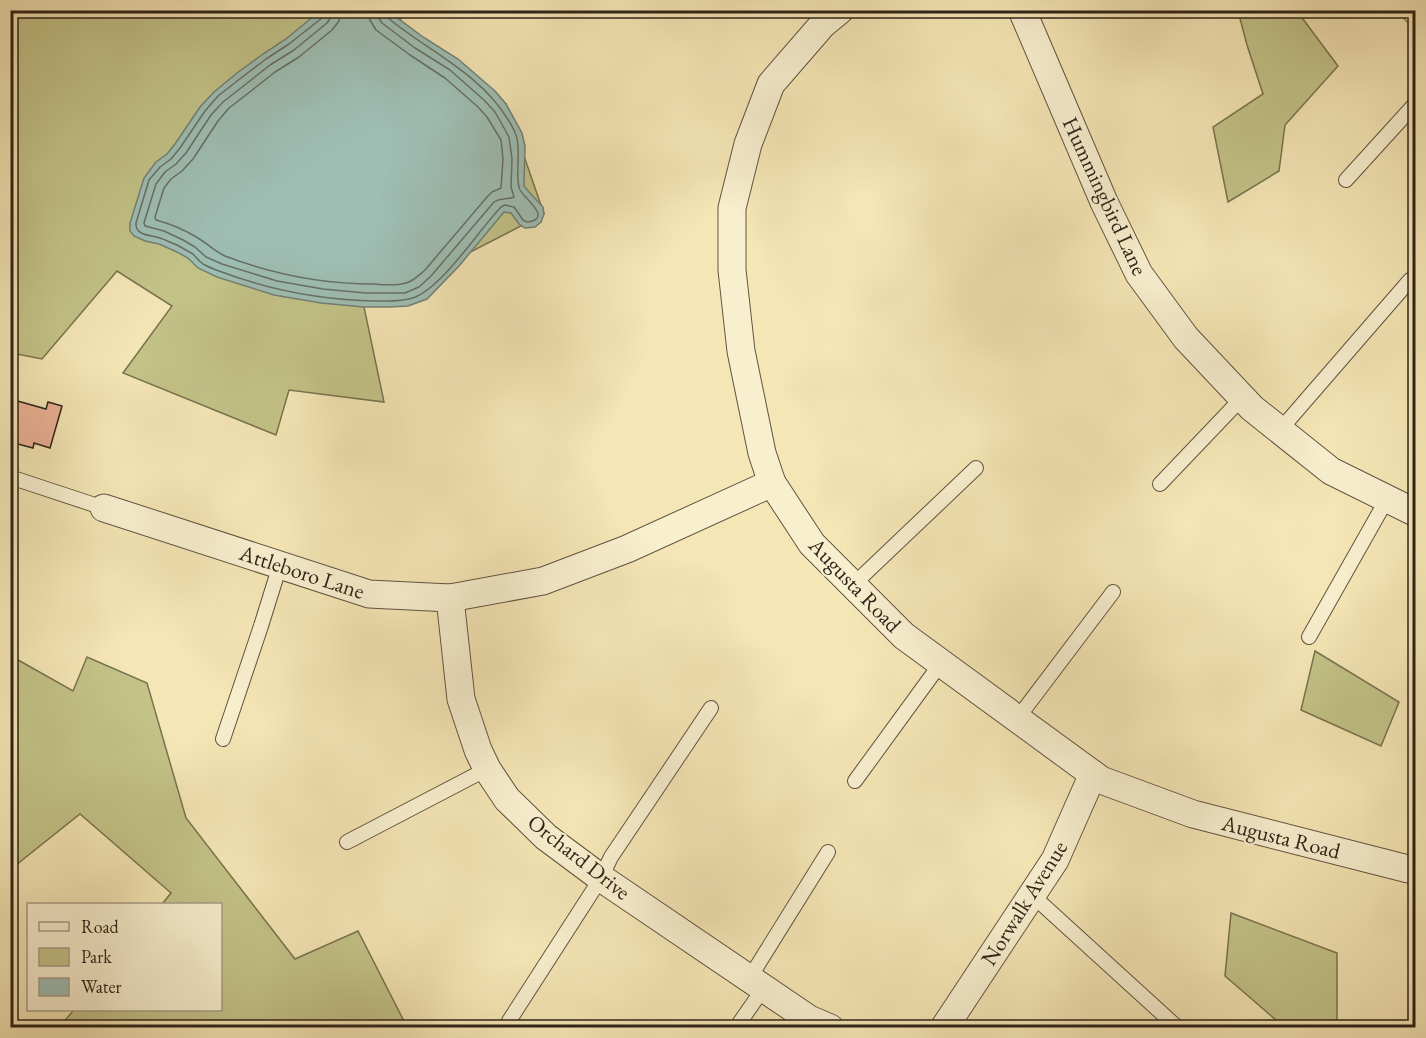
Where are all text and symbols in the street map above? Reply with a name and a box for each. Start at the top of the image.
street label: Hummingbird Lane [1056,112,1155,280]
street label: Augusta Road [802,531,908,639]
street label: Attleboro Lane [235,538,368,606]
street label: Orchard Drive [522,808,637,907]
street label: Augusta Road [1218,808,1344,866]
street label: Norwalk Avenue [974,835,1074,971]
legend [27,903,222,1011]
text: Road [81,915,120,938]
text: Park [81,945,112,968]
text: Water [81,975,122,998]

